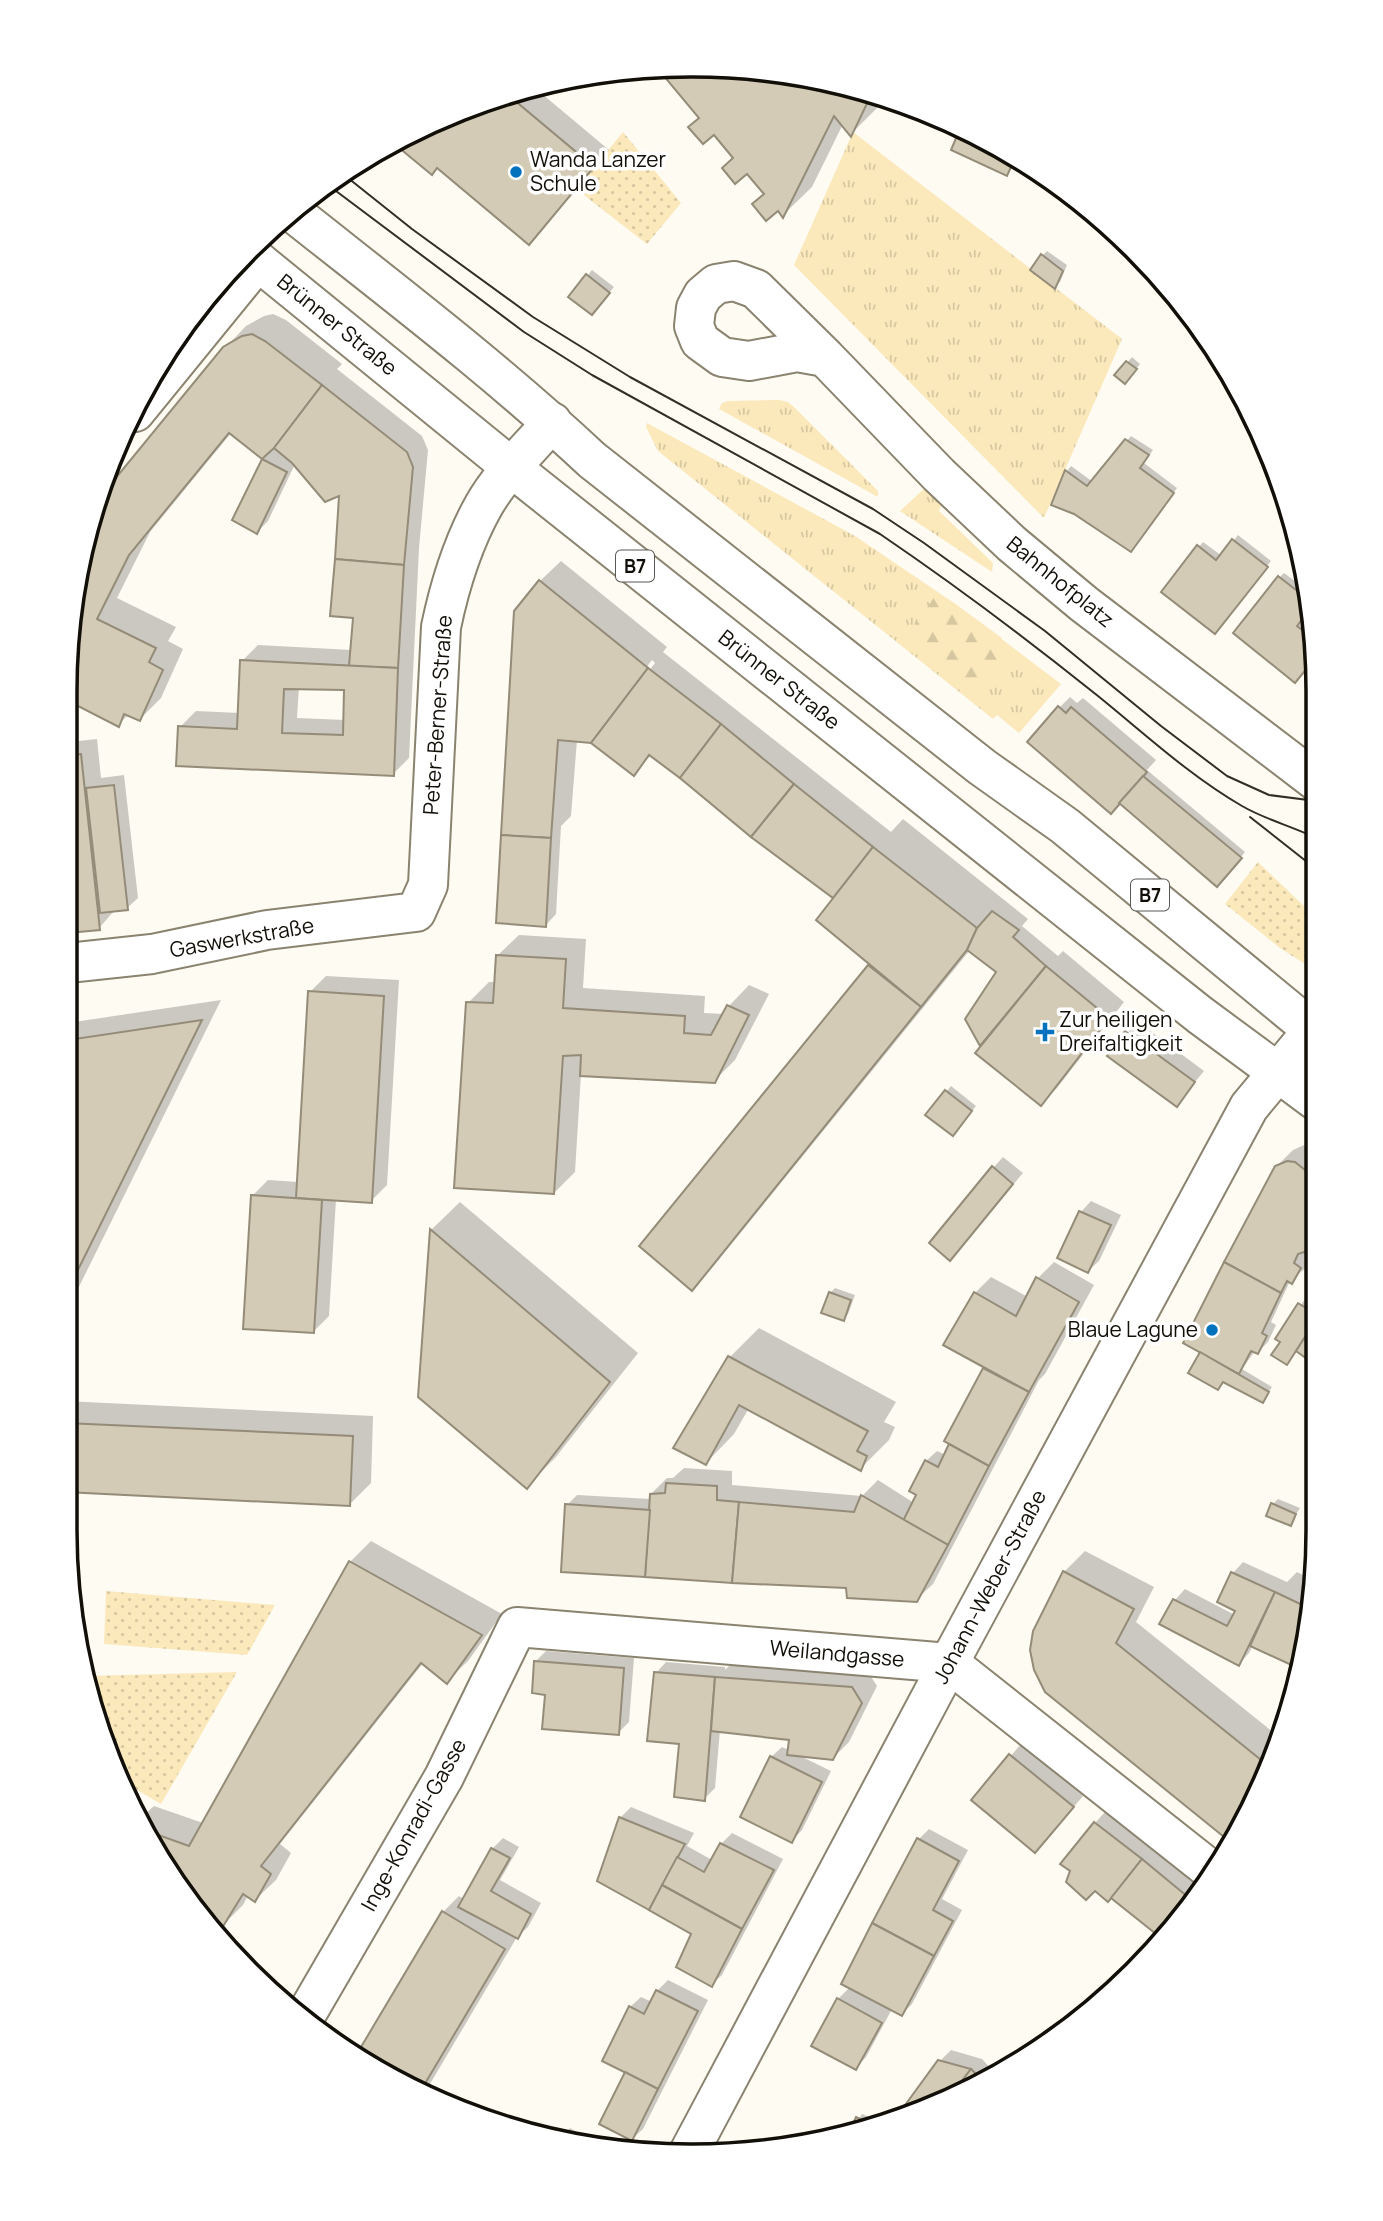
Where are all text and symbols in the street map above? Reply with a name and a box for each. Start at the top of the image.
place label: Wanda Lanzer Schule [530,145,666,197]
marker: Wanda Lanzer Schule [508,164,524,180]
street label: Brünner Straße [272,267,404,381]
street label: Bahnhofplatz [1001,529,1120,633]
road number: B7 [616,551,654,582]
street label: Peter-Berner-Straße [416,614,458,816]
street label: Brünner Straße [713,623,846,735]
road number: B7 [1131,880,1169,911]
street label: Gaswerkstraße [168,911,316,963]
place label: Zur heiligen Dreifaltigkeit [1059,1005,1183,1057]
marker: Zur heiligen Dreifaltigkeit [1037,1024,1053,1040]
place label: Blaue Lagune [1068,1315,1198,1343]
marker: Blaue Lagune [1204,1322,1220,1338]
street label: Johann-Weber-Straße [926,1485,1052,1688]
street label: Weilandgasse [768,1633,906,1673]
street label: Inge-Konradi-Gasse [354,1733,472,1916]

